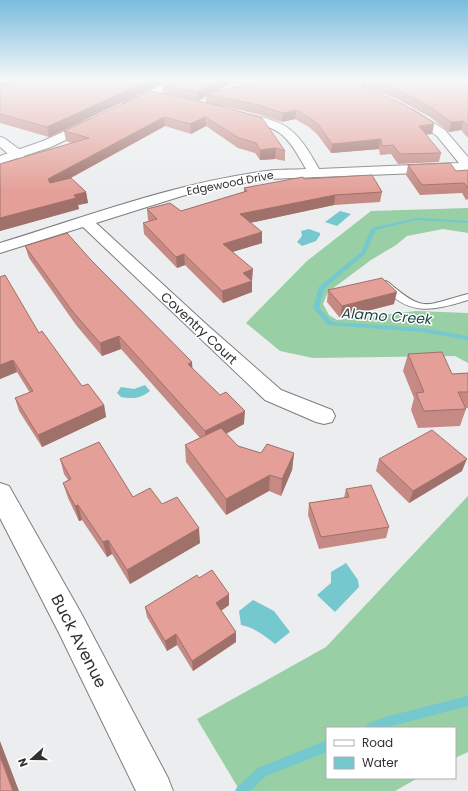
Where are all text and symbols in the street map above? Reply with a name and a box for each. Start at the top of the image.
street label: Edgewood Drive [185,167,275,199]
street label: Coventry Court [156,287,242,369]
water label: Alamo Creek [340,303,434,329]
street label: Buck Avenue [46,590,113,692]
legend [326,727,456,779]
text: Road [362,734,393,751]
north arrow [12,739,52,779]
text: Water [362,754,399,771]
text: N [14,756,32,769]

